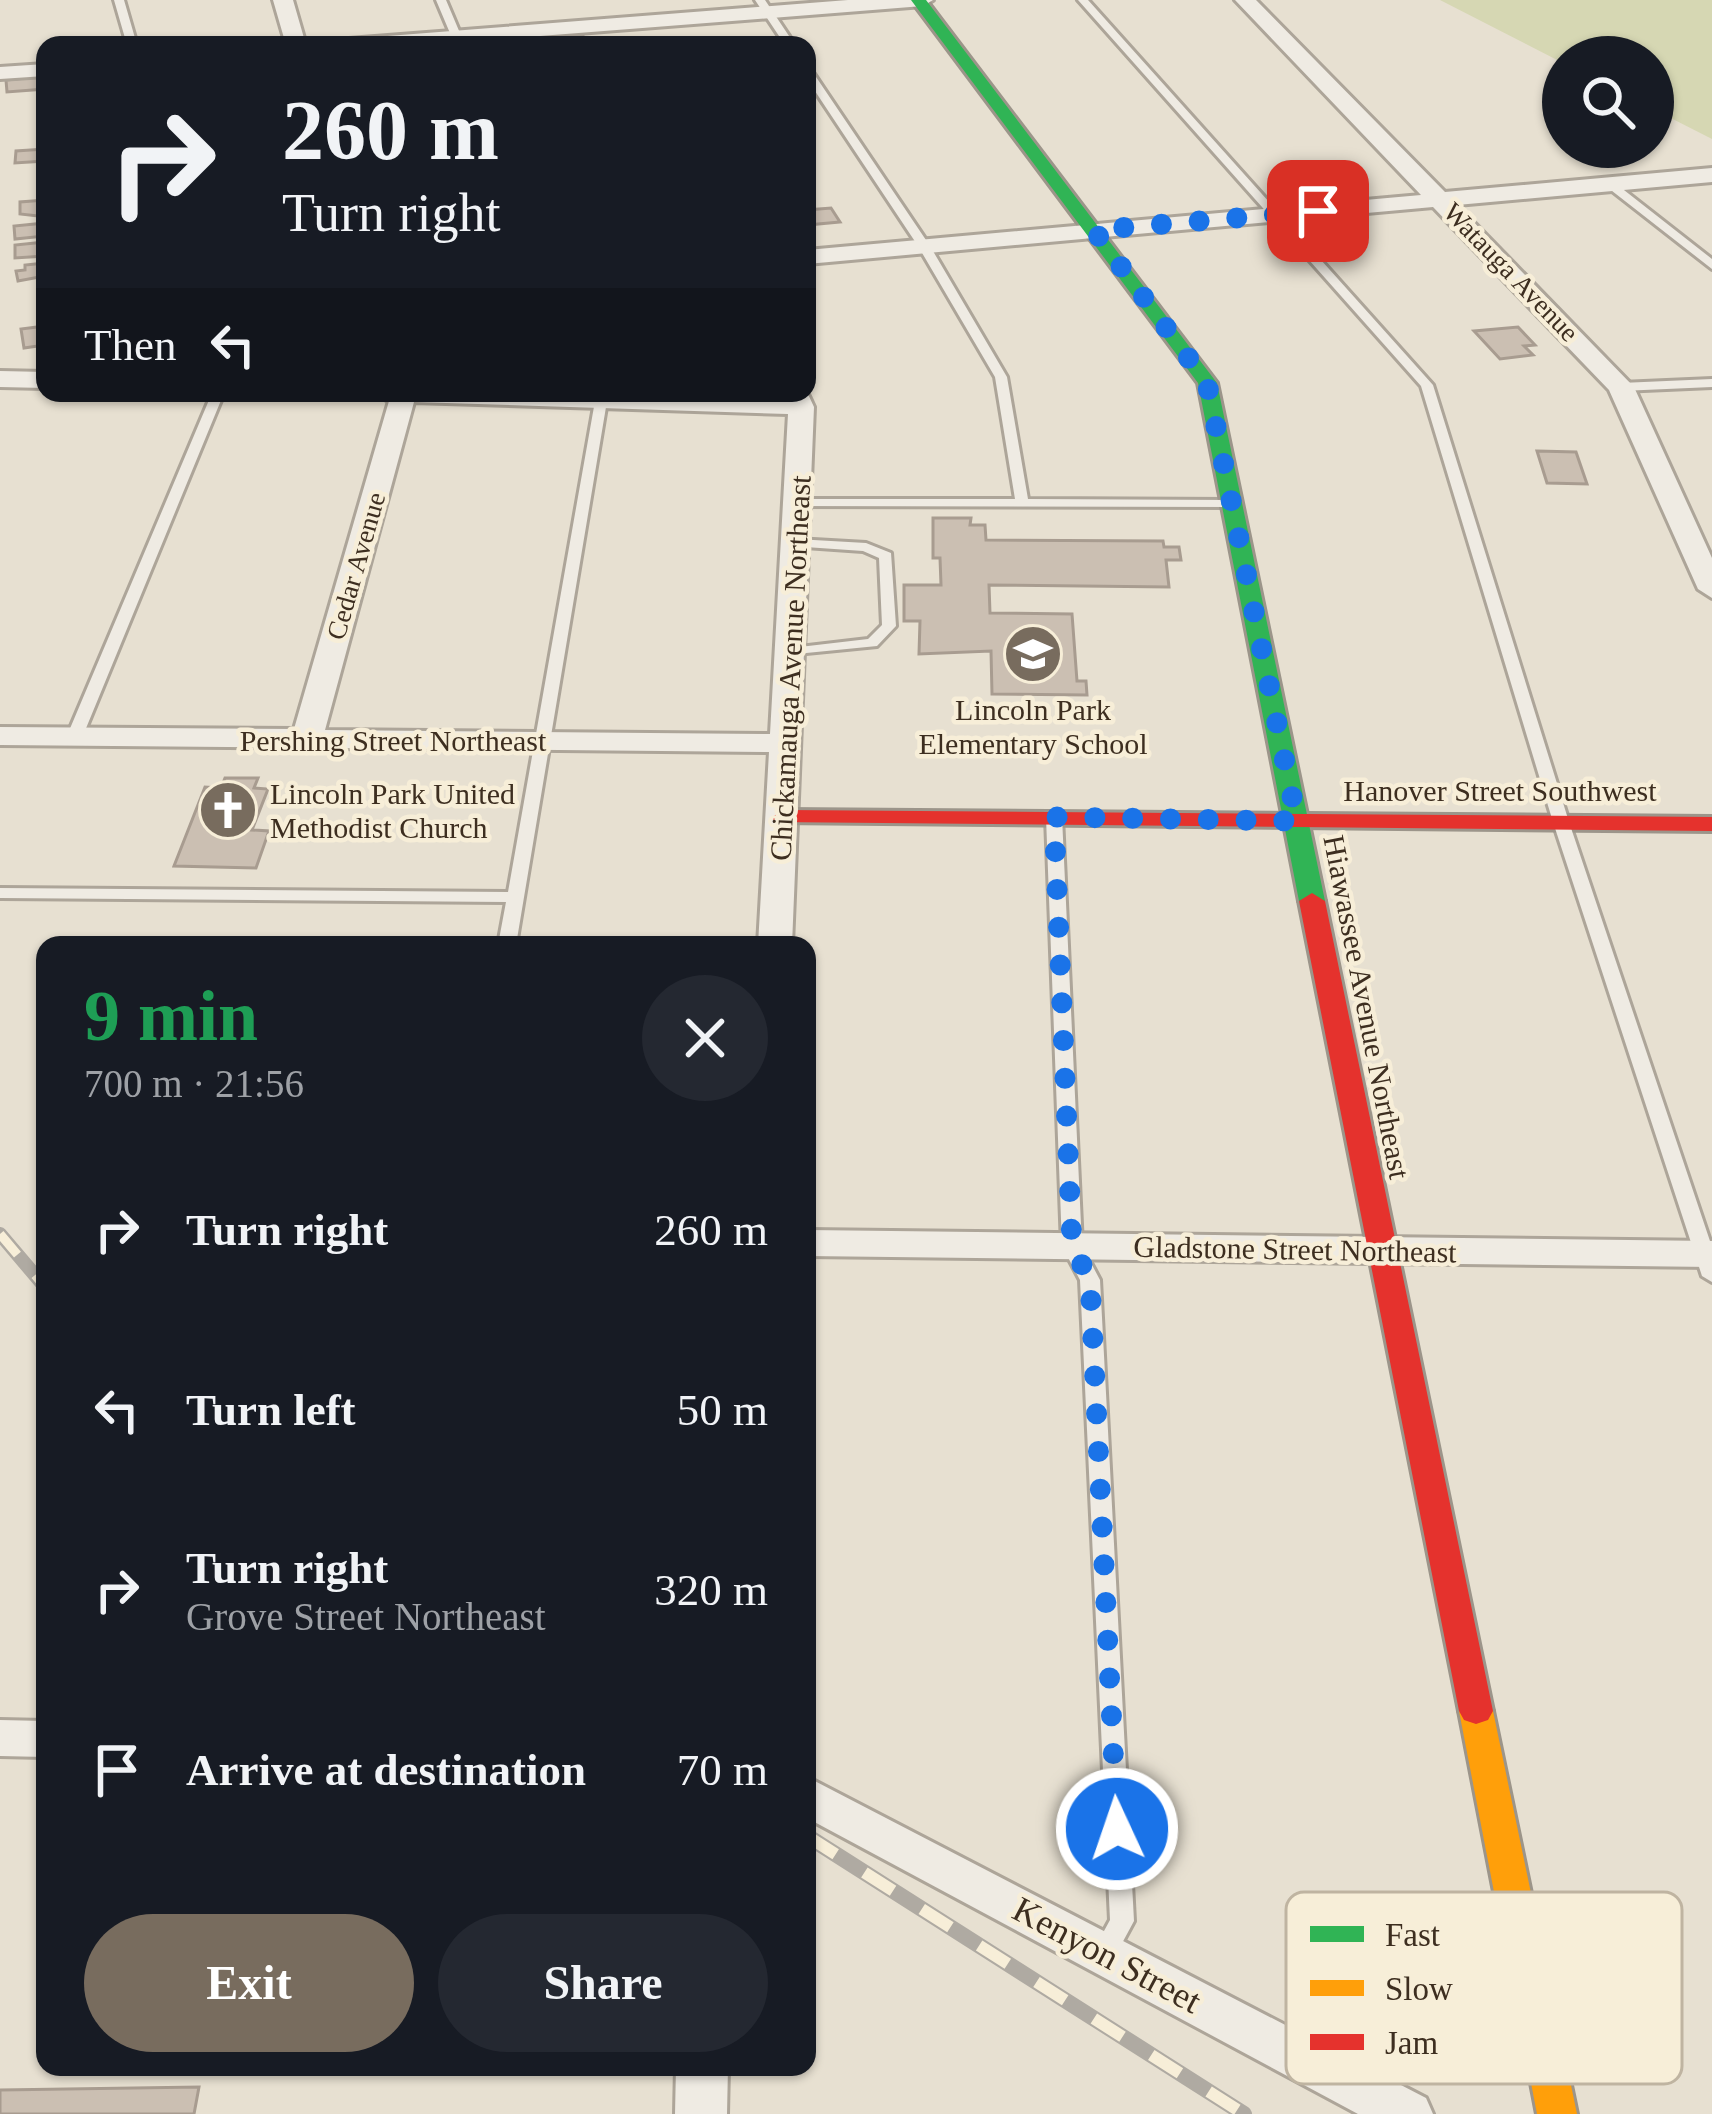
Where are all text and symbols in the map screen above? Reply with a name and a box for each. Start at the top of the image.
map controls [1542,36,1674,168]
button: search [1542,36,1674,168]
icon: right [84,84,240,240]
text: 260 m [282,84,499,177]
pin [1267,160,1369,262]
icon: arrive [1285,178,1351,244]
text: Turn right [282,183,501,243]
street label: Watauga Avenue [1437,196,1585,348]
icon: left [200,312,266,378]
text: Then [84,320,176,370]
street label: Chickamauga Avenue Northeast [763,474,817,862]
street label: Cedar Avenue [321,489,391,643]
school or university icon: Lincoln Park Elementary School [1002,623,1064,685]
place label: Lincoln Park Elementary School [918,693,1148,760]
street label: Pershing Street Northeast [240,724,547,757]
street label: Hanover Street Southwest [1343,774,1657,807]
place label: Lincoln Park United Methodist Church [270,777,515,844]
church icon: Lincoln Park United Methodist Church [197,779,259,841]
street label: Hiawassee Avenue Northeast [1317,832,1417,1182]
button: close [642,975,768,1101]
text: 9 min [84,976,258,1056]
text: 700 m · 21:56 [84,1062,304,1105]
icon: right [84,1197,150,1263]
text: Turn right [186,1205,388,1255]
text: 260 m [654,1205,768,1255]
street label: Gladstone Street Northeast [1133,1230,1458,1268]
icon: left [84,1377,150,1443]
text: Turn left [186,1385,356,1435]
text: 50 m [677,1385,768,1435]
text: Turn right [186,1543,388,1593]
icon: right [84,1557,150,1623]
text: 320 m [654,1565,768,1615]
text: Grove Street Northeast [186,1595,546,1638]
icon: arrive [84,1737,150,1803]
text: Arrive at destination [186,1745,586,1795]
text: 70 m [677,1745,768,1795]
position arrow [1054,1766,1180,1892]
street label: Kenyon Street [1006,1889,1208,2021]
legend [1286,1892,1682,2084]
button: Exit [84,1914,414,2052]
button: Share [438,1914,768,2052]
text: Fast [1385,1917,1440,1953]
text: Slow [1385,1971,1453,2007]
text: Jam [1385,2025,1438,2061]

